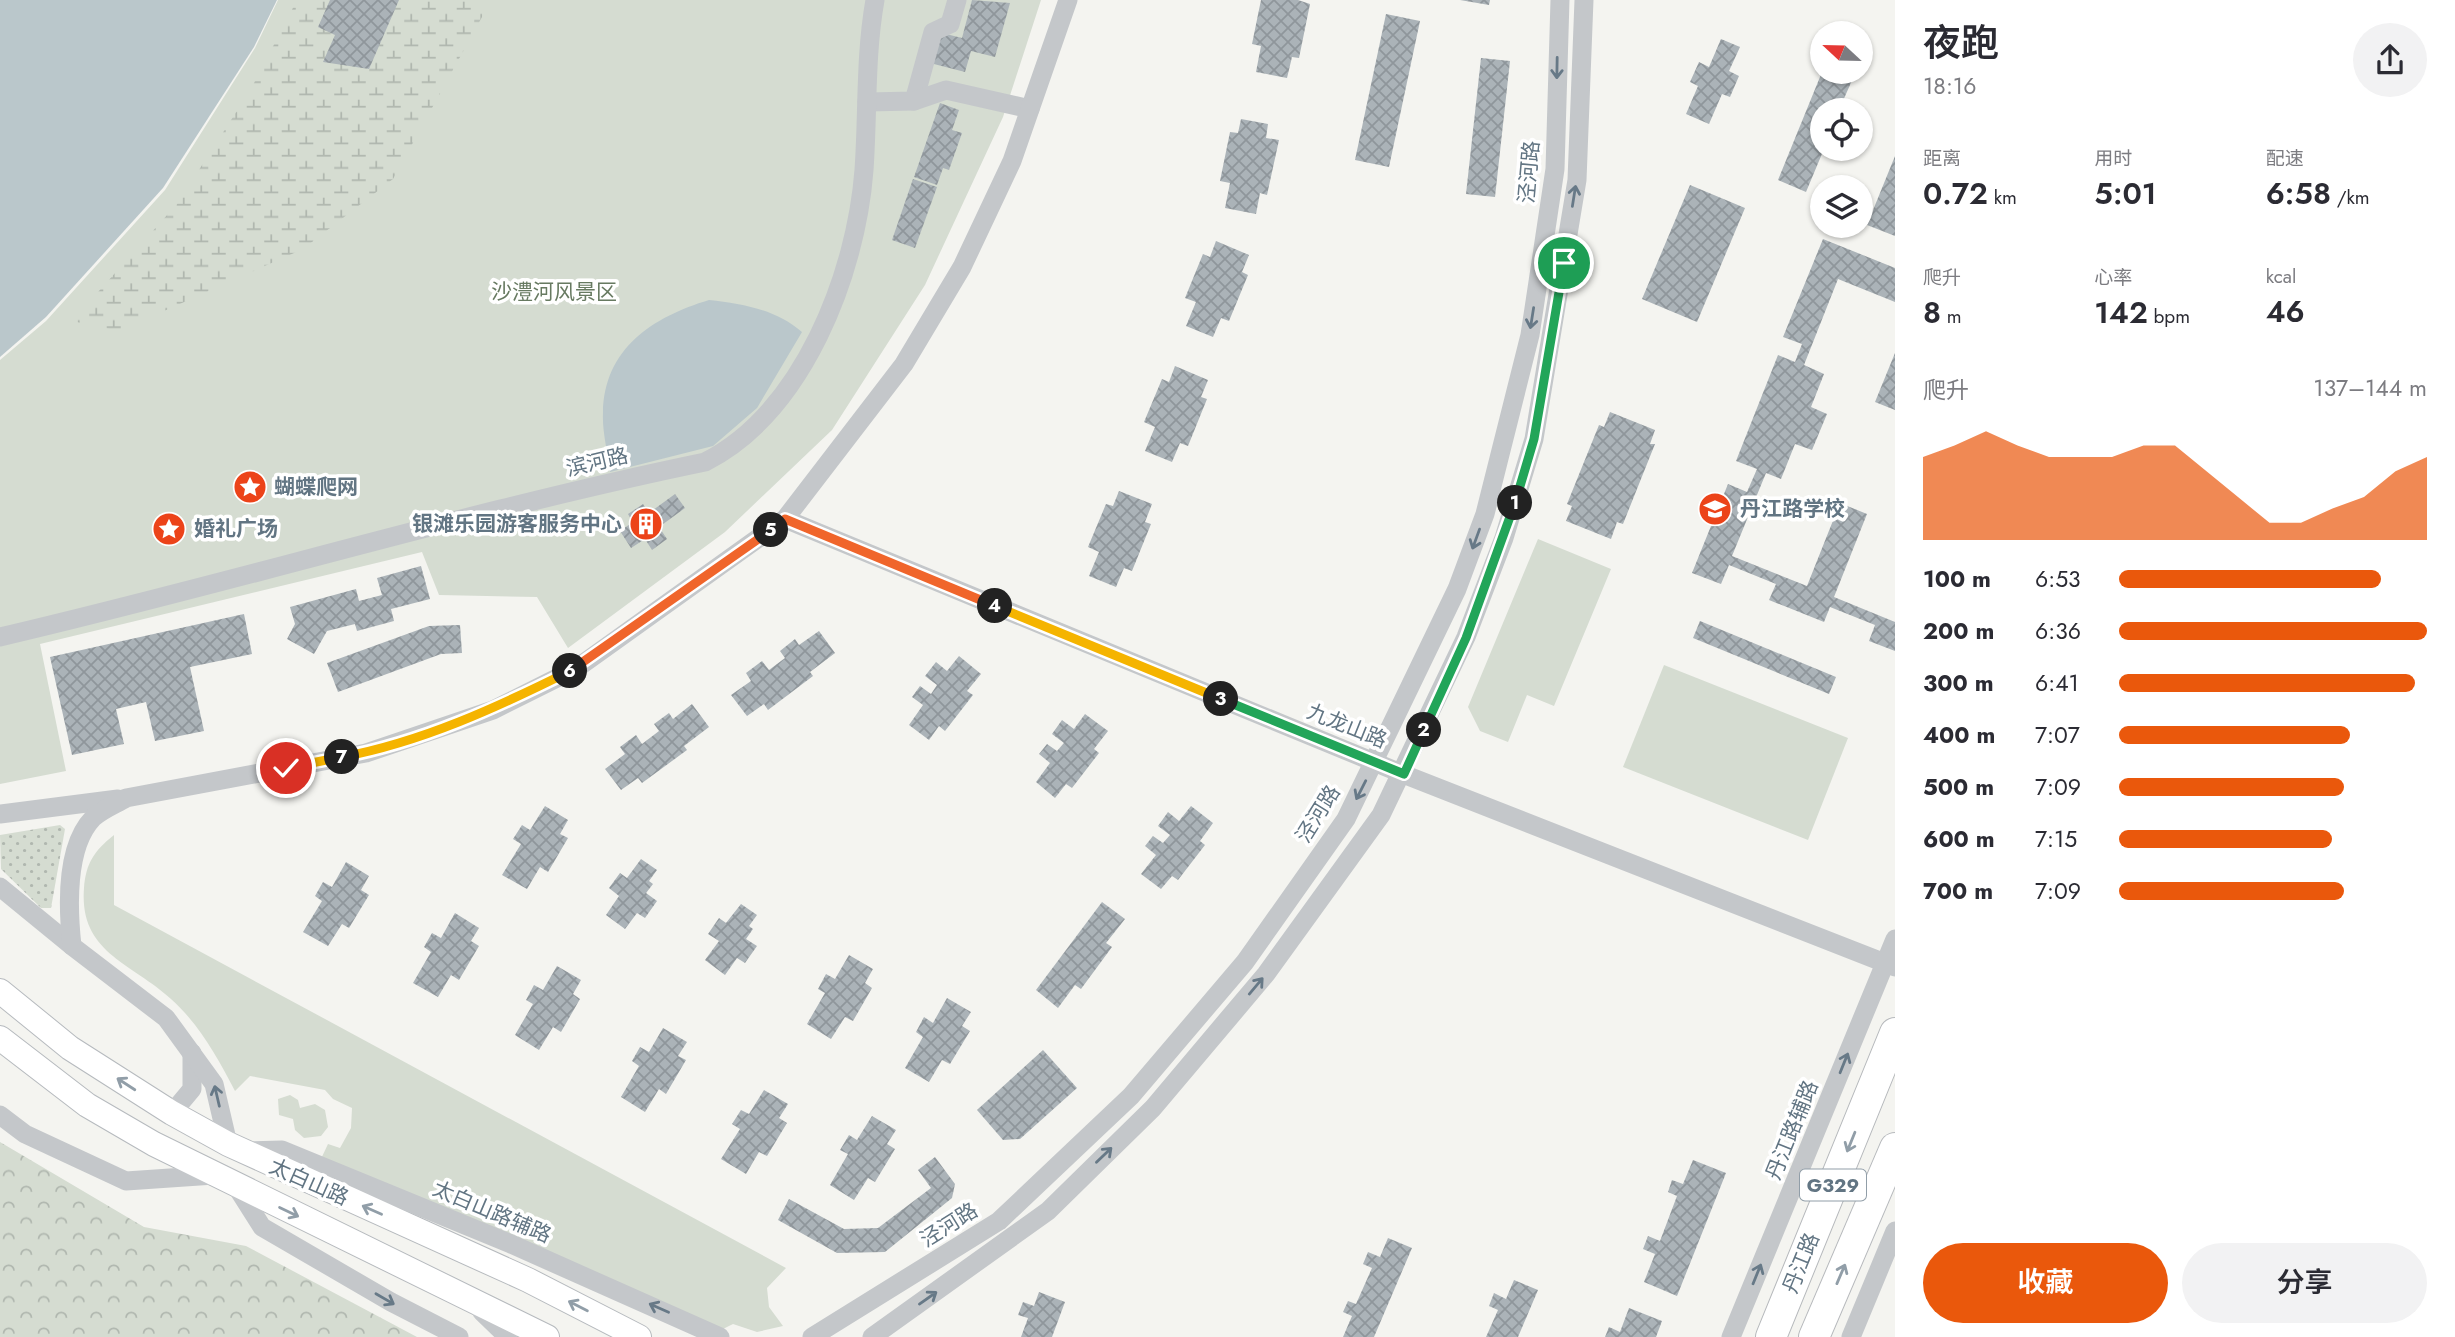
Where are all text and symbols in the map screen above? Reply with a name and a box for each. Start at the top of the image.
text: 夜跑 [1923,15,1999,70]
north arrow [1810,21,1872,84]
map controls [1810,21,1873,238]
button: share [2353,23,2427,97]
one-way arrow [1550,56,1563,79]
text: 18:16 [1923,69,1976,103]
button: locate [1810,98,1873,161]
street label: 泾河路 [1511,139,1547,205]
text: 距离 [1923,145,1961,172]
text: 用时 [2094,145,2132,172]
text: 配速 [2266,145,2304,172]
text: 0.72 [1923,172,1988,215]
text: 5:01 [2094,172,2156,215]
text: 6:58 [2266,172,2331,215]
button: layers [1810,175,1873,238]
text: km [1988,184,2017,211]
text: /km [2331,184,2370,211]
one-way arrow [1568,186,1581,208]
pin [1534,233,1594,293]
icon: arrive [1545,244,1583,282]
text: kcal [2266,263,2296,290]
text: 爬升 [1923,264,1961,291]
text: 心率 [2094,264,2132,291]
park label: 沙澧河风景区 [491,277,617,307]
text: 46 [2266,290,2305,333]
text: 8 [1923,291,1941,334]
text: 142 [2094,291,2148,334]
text: m [1941,303,1962,330]
text: bpm [2148,303,2190,330]
one-way arrow [1525,306,1538,329]
text: 137–144 m [2313,371,2427,405]
text: 爬升 [1923,373,1969,407]
street label: 滨河路 [563,440,631,484]
place icon: 蝴蝶爬网 [231,468,269,506]
place label: 蝴蝶爬网 [274,472,358,502]
pin: 1 [1498,486,1532,520]
text: 1 [1510,489,1519,516]
school or university icon: 丹江路学校 [1696,490,1734,528]
place label: 丹江路学校 [1740,494,1845,524]
building icon: 银滩乐园游客服务中心 [627,505,665,543]
place label: 银滩乐园游客服务中心 [412,509,622,539]
place icon: 婚礼广场 [150,510,188,548]
pin: 5 [754,512,788,548]
place label: 婚礼广场 [194,514,278,544]
text: 5 [764,516,777,543]
one-way arrow [1469,527,1481,549]
text: 100 m [1923,562,1991,596]
text: 6:53 [2035,562,2081,596]
pin: 4 [978,588,1012,624]
text: 4 [988,592,1001,619]
text: 200 m [1923,614,1994,648]
text: 6:36 [2035,614,2081,648]
pin: 6 [552,654,588,688]
text: 6 [563,657,576,684]
text: 300 m [1923,666,1994,700]
text: 6:41 [2035,666,2079,700]
pin: 3 [1204,682,1238,716]
text: 3 [1215,685,1226,712]
street label: 九龙山路 [1302,696,1392,756]
pin: 2 [1406,712,1442,748]
text: 2 [1417,716,1430,743]
text: 400 m [1923,718,1995,752]
text: 7:07 [2035,718,2080,752]
pin [256,738,316,798]
pin: 7 [324,740,360,774]
text: 7 [336,743,347,770]
icon: check [267,749,305,787]
text: 500 m [1923,770,1994,804]
text: 7:09 [2035,770,2081,804]
street label: 泾河路 [1289,779,1347,849]
one-way arrow [1353,779,1367,799]
text: 600 m [1923,822,1995,856]
text: 7:15 [2035,822,2077,856]
text: 700 m [1923,874,1993,908]
text: 7:09 [2035,874,2081,908]
one-way arrow [1248,977,1264,995]
one-way arrow [1838,1053,1851,1075]
street label: 丹江路辅路 [1758,1076,1826,1184]
one-way arrow [117,1077,137,1091]
one-way arrow [210,1085,223,1108]
one-way arrow [1843,1130,1856,1152]
one-way arrow [1096,1147,1113,1164]
street label: 太白山路 [265,1151,353,1213]
road number: G329 [1800,1170,1866,1200]
street label: 太白山路辅路 [428,1174,556,1250]
street label: 泾河路 [914,1196,984,1254]
one-way arrow [362,1203,383,1216]
one-way arrow [278,1205,299,1219]
street label: 丹江路 [1775,1228,1827,1298]
button: 收藏 [1923,1243,2168,1323]
button: 分享 [2182,1243,2427,1323]
one-way arrow [1752,1264,1765,1285]
one-way arrow [1835,1264,1848,1286]
one-way arrow [918,1291,937,1305]
one-way arrow [374,1293,395,1306]
one-way arrow [568,1299,589,1313]
one-way arrow [649,1301,670,1314]

